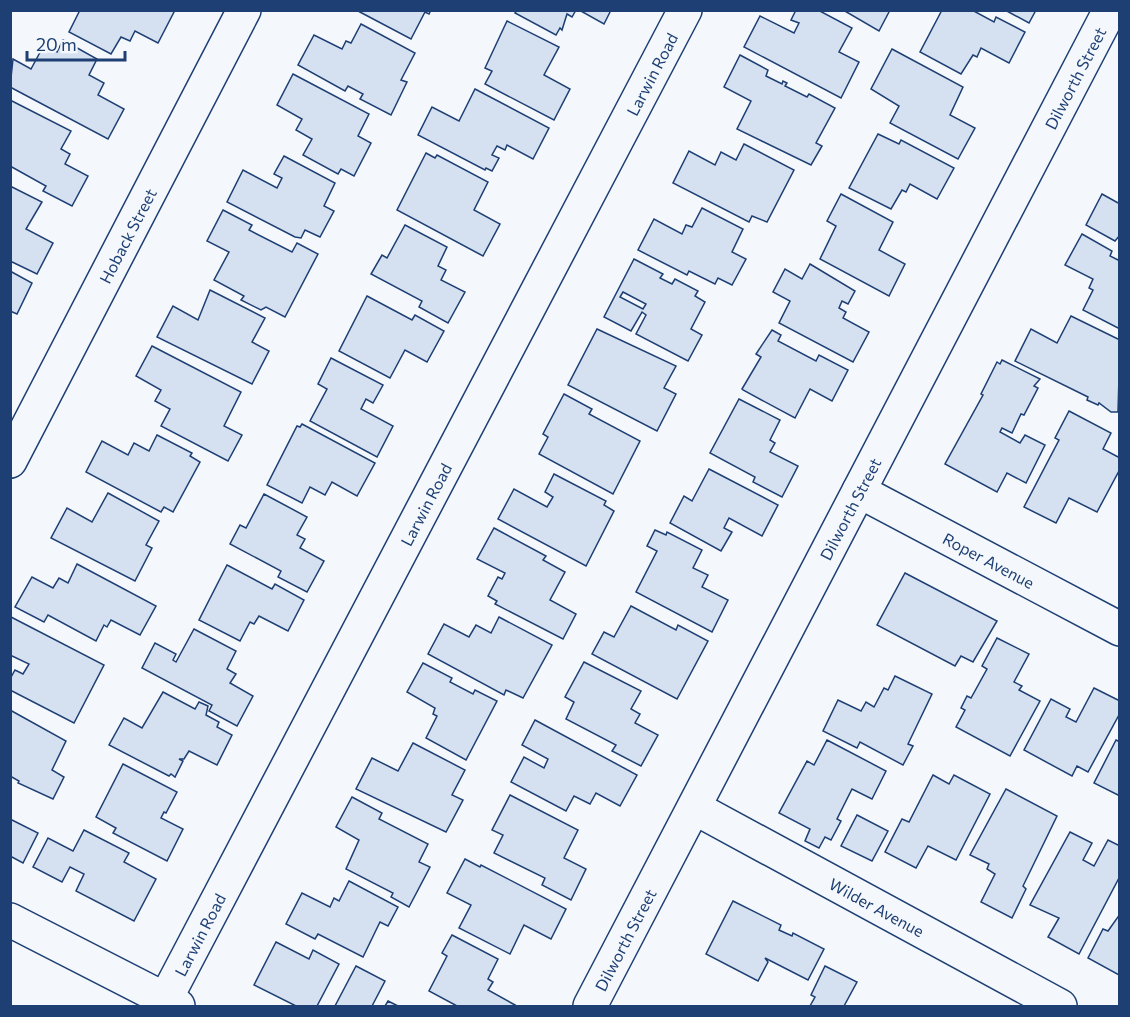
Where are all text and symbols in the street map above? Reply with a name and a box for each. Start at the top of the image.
street label: Dilworth Street [1040,23,1109,132]
scale bar [27,24,124,62]
street label: Larwin Road [622,29,681,118]
text: 20 m [36,33,77,55]
street label: Hoback Street [95,184,160,286]
street label: Dilworth Street [815,454,884,563]
street label: Larwin Road [396,460,455,549]
street label: Roper Avenue [940,528,1038,592]
street label: Wilder Avenue [826,873,928,940]
street label: Dilworth Street [590,885,659,994]
street label: Larwin Road [170,890,229,979]

